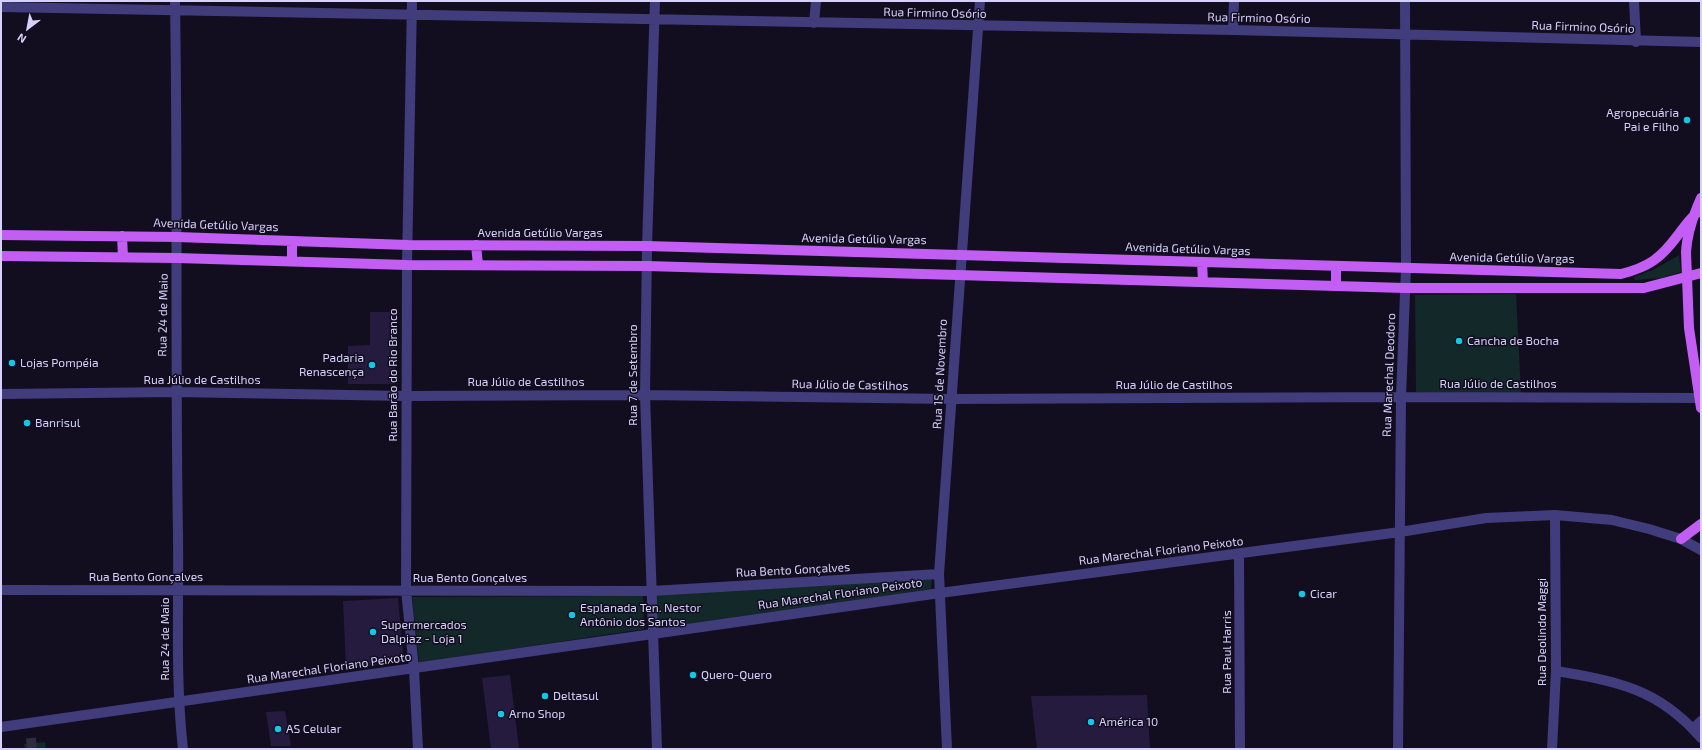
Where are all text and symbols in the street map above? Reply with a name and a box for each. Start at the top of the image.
street label: Rua Firmino Osório [883,5,987,21]
north arrow [8,8,48,48]
street label: Rua Firmino Osório [1207,10,1311,26]
street label: Rua Firmino Osório [1531,18,1635,36]
text: N [15,31,28,46]
place label: Agropecuária Pai e Filho [1606,106,1679,134]
marker: Agropecuária Pai e Filho [1682,115,1692,125]
street label: Avenida Getúlio Vargas [153,216,279,234]
street label: Avenida Getúlio Vargas [477,226,603,240]
street label: Avenida Getúlio Vargas [801,231,927,247]
street label: Avenida Getúlio Vargas [1125,240,1251,258]
street label: Avenida Getúlio Vargas [1449,250,1575,266]
street label: Rua 24 de Maio [155,273,171,357]
street label: Rua Barão do Rio Branco [386,308,400,442]
street label: Rua Marechal Deodoro [1380,313,1398,437]
street label: Rua 15 de Novembro [930,319,950,429]
street label: Rua 7 de Setembro [626,324,640,426]
place label: Cancha de Bocha [1467,334,1559,348]
marker: Cancha de Bocha [1454,336,1464,346]
place label: Padaria Renascença [299,351,364,379]
place label: Lojas Pompéia [20,356,99,370]
marker: Lojas Pompéia [7,358,17,368]
marker: Padaria Renascença [367,360,377,370]
street label: Rua Júlio de Castilhos [144,373,260,387]
street label: Rua Júlio de Castilhos [468,375,584,389]
street label: Rua Júlio de Castilhos [791,377,909,393]
street label: Rua Júlio de Castilhos [1440,377,1556,391]
street label: Rua Júlio de Castilhos [1116,378,1232,392]
place label: Banrisul [35,416,80,430]
marker: Banrisul [22,418,32,428]
street label: Rua Marechal Floriano Peixoto [1078,534,1244,568]
street label: Rua Bento Gonçalves [736,560,850,580]
street label: Rua Bento Gonçalves [89,570,203,584]
street label: Rua Bento Gonçalves [413,571,527,585]
street label: Rua Marechal Floriano Peixoto [757,575,923,613]
street label: Rua Deolindo Maggi [1535,578,1549,686]
place label: Cicar [1310,587,1337,601]
marker: Cicar [1297,589,1307,599]
street label: Rua 24 de Maio [158,597,172,681]
place label: Esplanada Ten. Nestor Antônio dos Santos [580,601,701,629]
marker: Esplanada Ten. Nestor Antônio dos Santos [567,610,577,620]
street label: Rua Paul Harris [1220,610,1234,694]
place label: Supermercados Dalpiaz - Loja 1 [381,618,467,646]
marker: Supermercados Dalpiaz - Loja 1 [368,627,378,637]
street label: Rua Marechal Floriano Peixoto [246,649,412,687]
place label: Quero-Quero [701,668,772,682]
marker: Quero-Quero [688,670,698,680]
place label: Deltasul [553,689,599,703]
marker: Deltasul [540,691,550,701]
place label: Arno Shop [509,707,565,721]
marker: Arno Shop [496,709,506,719]
place label: América 10 [1099,715,1158,729]
marker: América 10 [1086,717,1096,727]
place label: AS Celular [286,722,342,736]
marker: AS Celular [273,724,283,734]

